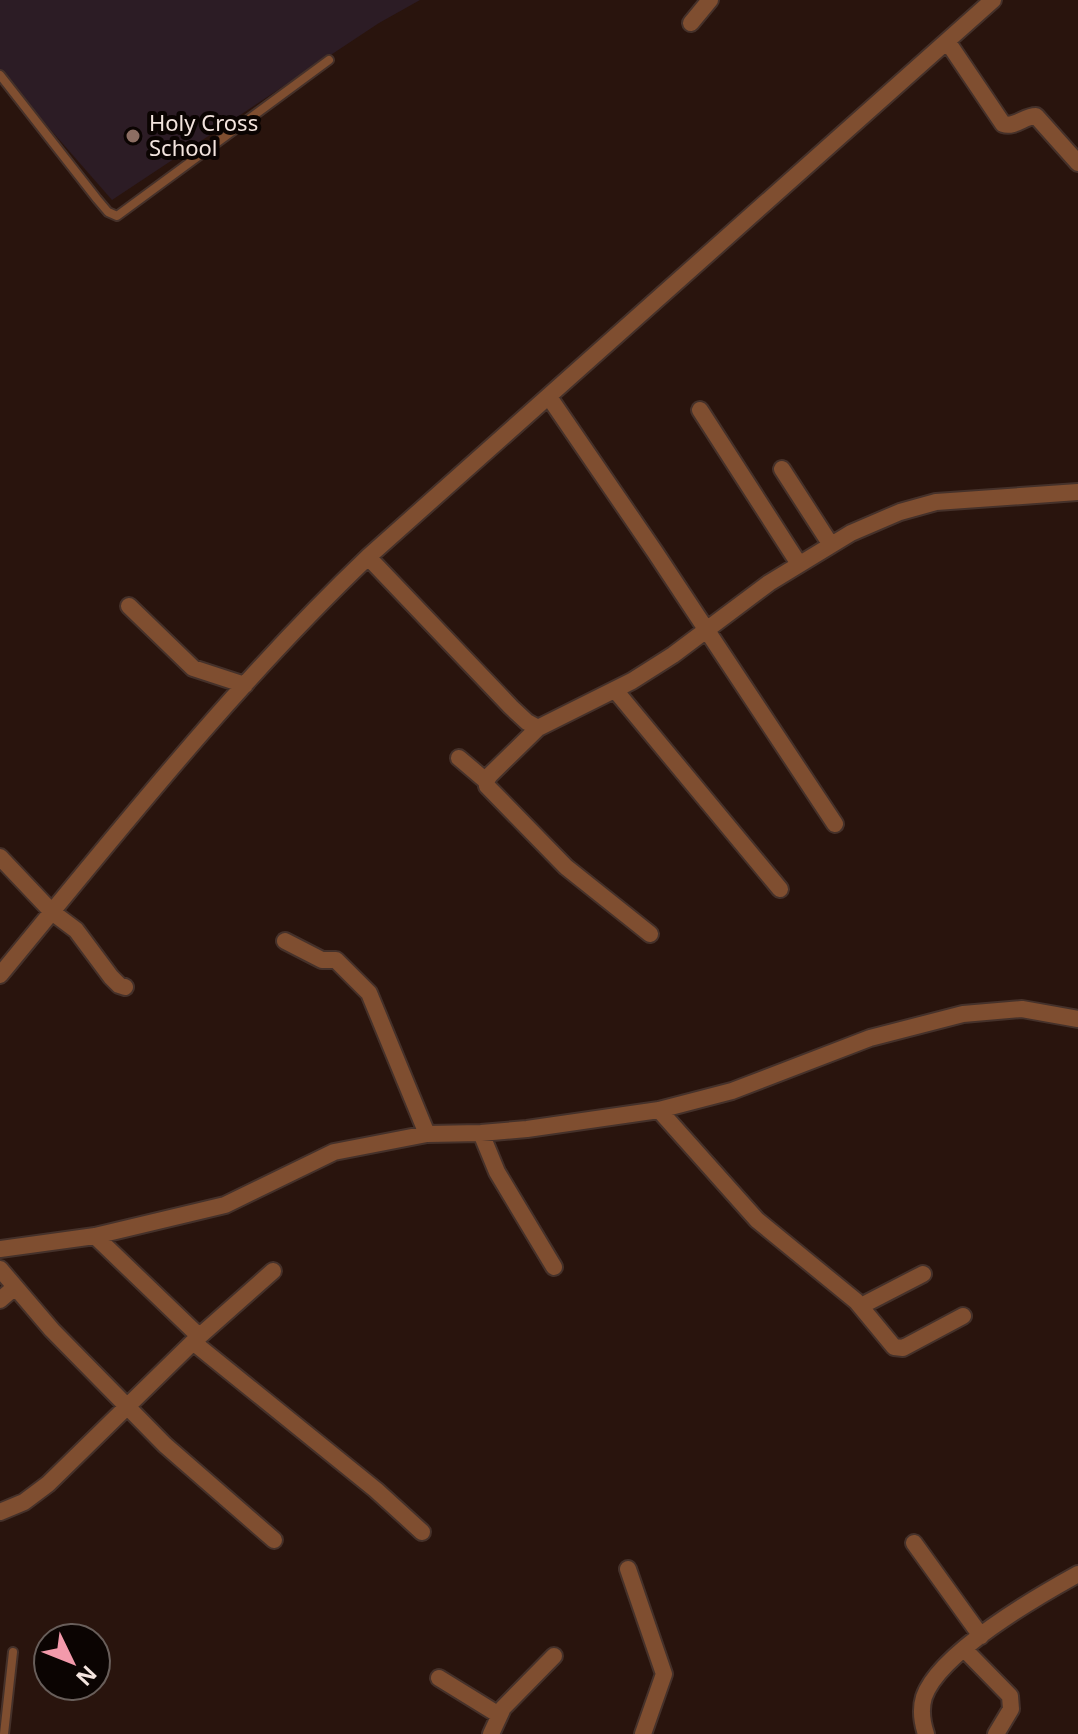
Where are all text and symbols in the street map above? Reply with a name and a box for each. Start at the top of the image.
place label: Holy Cross School [149,107,258,162]
marker: Holy Cross School [124,127,142,145]
north arrow [32,1622,112,1702]
text: N [70,1660,104,1693]

